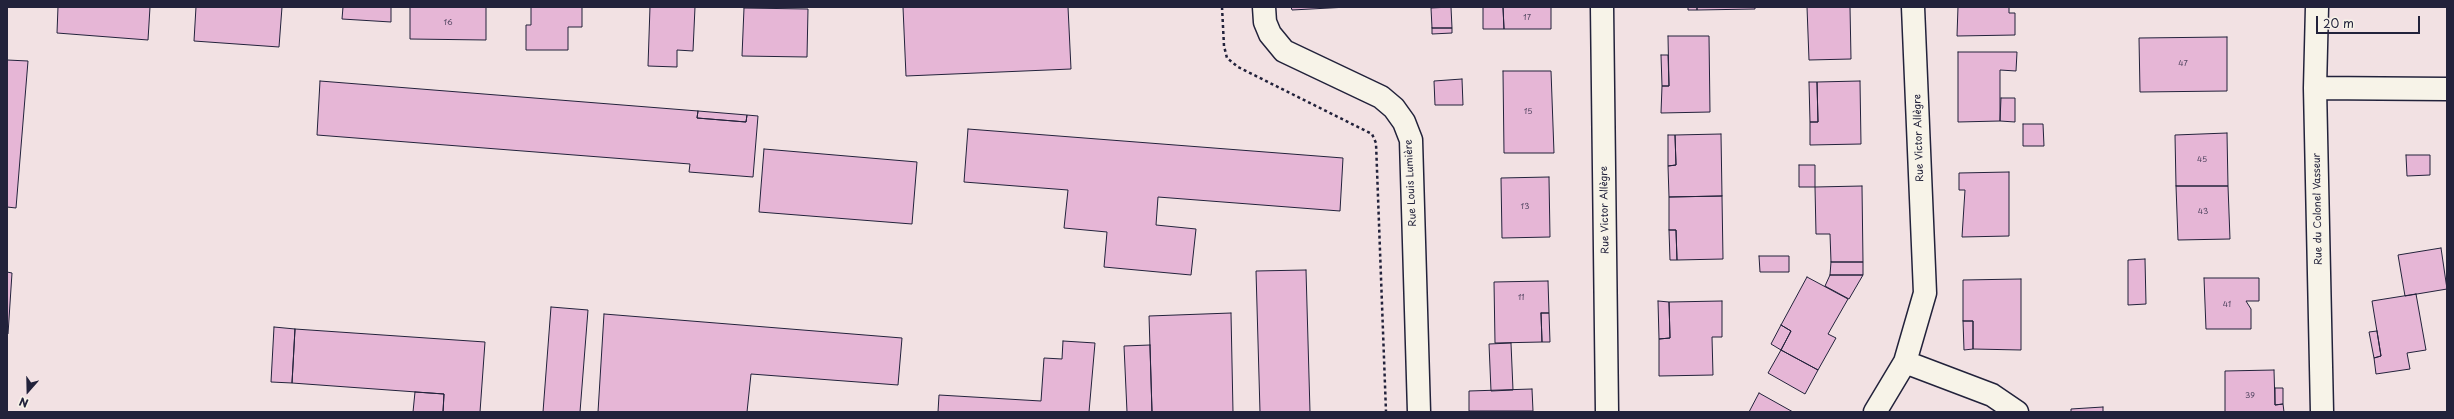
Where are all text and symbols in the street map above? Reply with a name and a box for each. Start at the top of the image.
scale bar [2318,8,2422,34]
house number: 17 [1523,13,1531,23]
text: 20 m [2323,14,2354,32]
house number: 16 [443,18,453,28]
house number: 47 [2178,59,2188,69]
street label: Rue Victor Allègre [1911,94,1927,182]
house number: 15 [1524,107,1532,117]
street label: Rue Louis Lumière [1403,139,1419,227]
street label: Rue du Colonel Vasseur [2311,153,2325,265]
house number: 45 [2197,155,2207,165]
street label: Rue Victor Allègre [1598,166,1612,254]
house number: 13 [1521,202,1529,212]
house number: 43 [2198,207,2208,217]
house number: 11 [1518,293,1524,303]
house number: 41 [2223,300,2231,310]
north arrow [8,371,48,411]
house number: 39 [2245,391,2255,401]
text: N [17,393,31,412]

